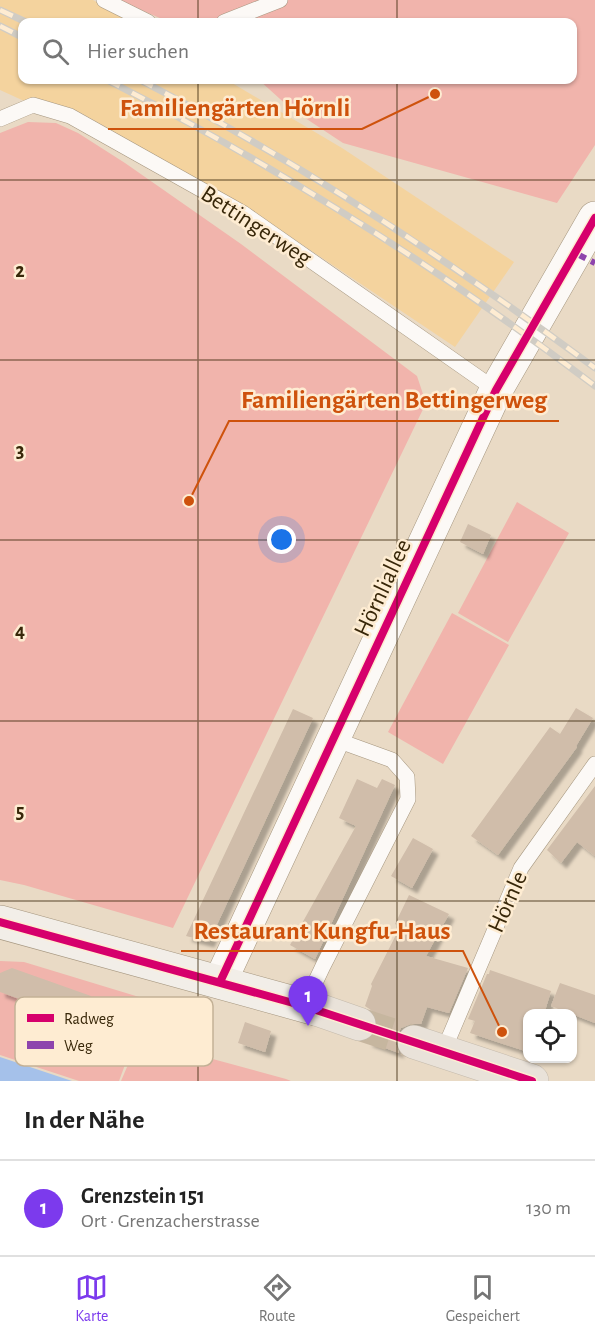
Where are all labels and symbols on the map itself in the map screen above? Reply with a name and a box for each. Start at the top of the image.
callout: Familiengärten Hörnli [108,85,362,129]
text: Familiengärten Hörnli [120,95,350,121]
street label: Bettingerweg [196,182,316,271]
text: 2 [15,261,25,281]
callout: Familiengärten Bettingerweg [229,377,559,421]
text: Familiengärten Bettingerweg [241,387,548,413]
text: 3 [16,441,24,461]
your location [267,525,296,554]
street label: Hörnliallee [350,536,416,640]
text: 4 [15,621,25,641]
text: 5 [16,802,24,822]
street label: Hörnle [484,868,532,936]
callout: Restaurant Kungfu-Haus [181,907,463,951]
text: Restaurant Kungfu-Haus [193,918,451,944]
pin: 1 [288,976,328,1026]
legend [15,997,213,1066]
text: Radweg [64,1011,114,1027]
text: Weg [64,1038,93,1054]

